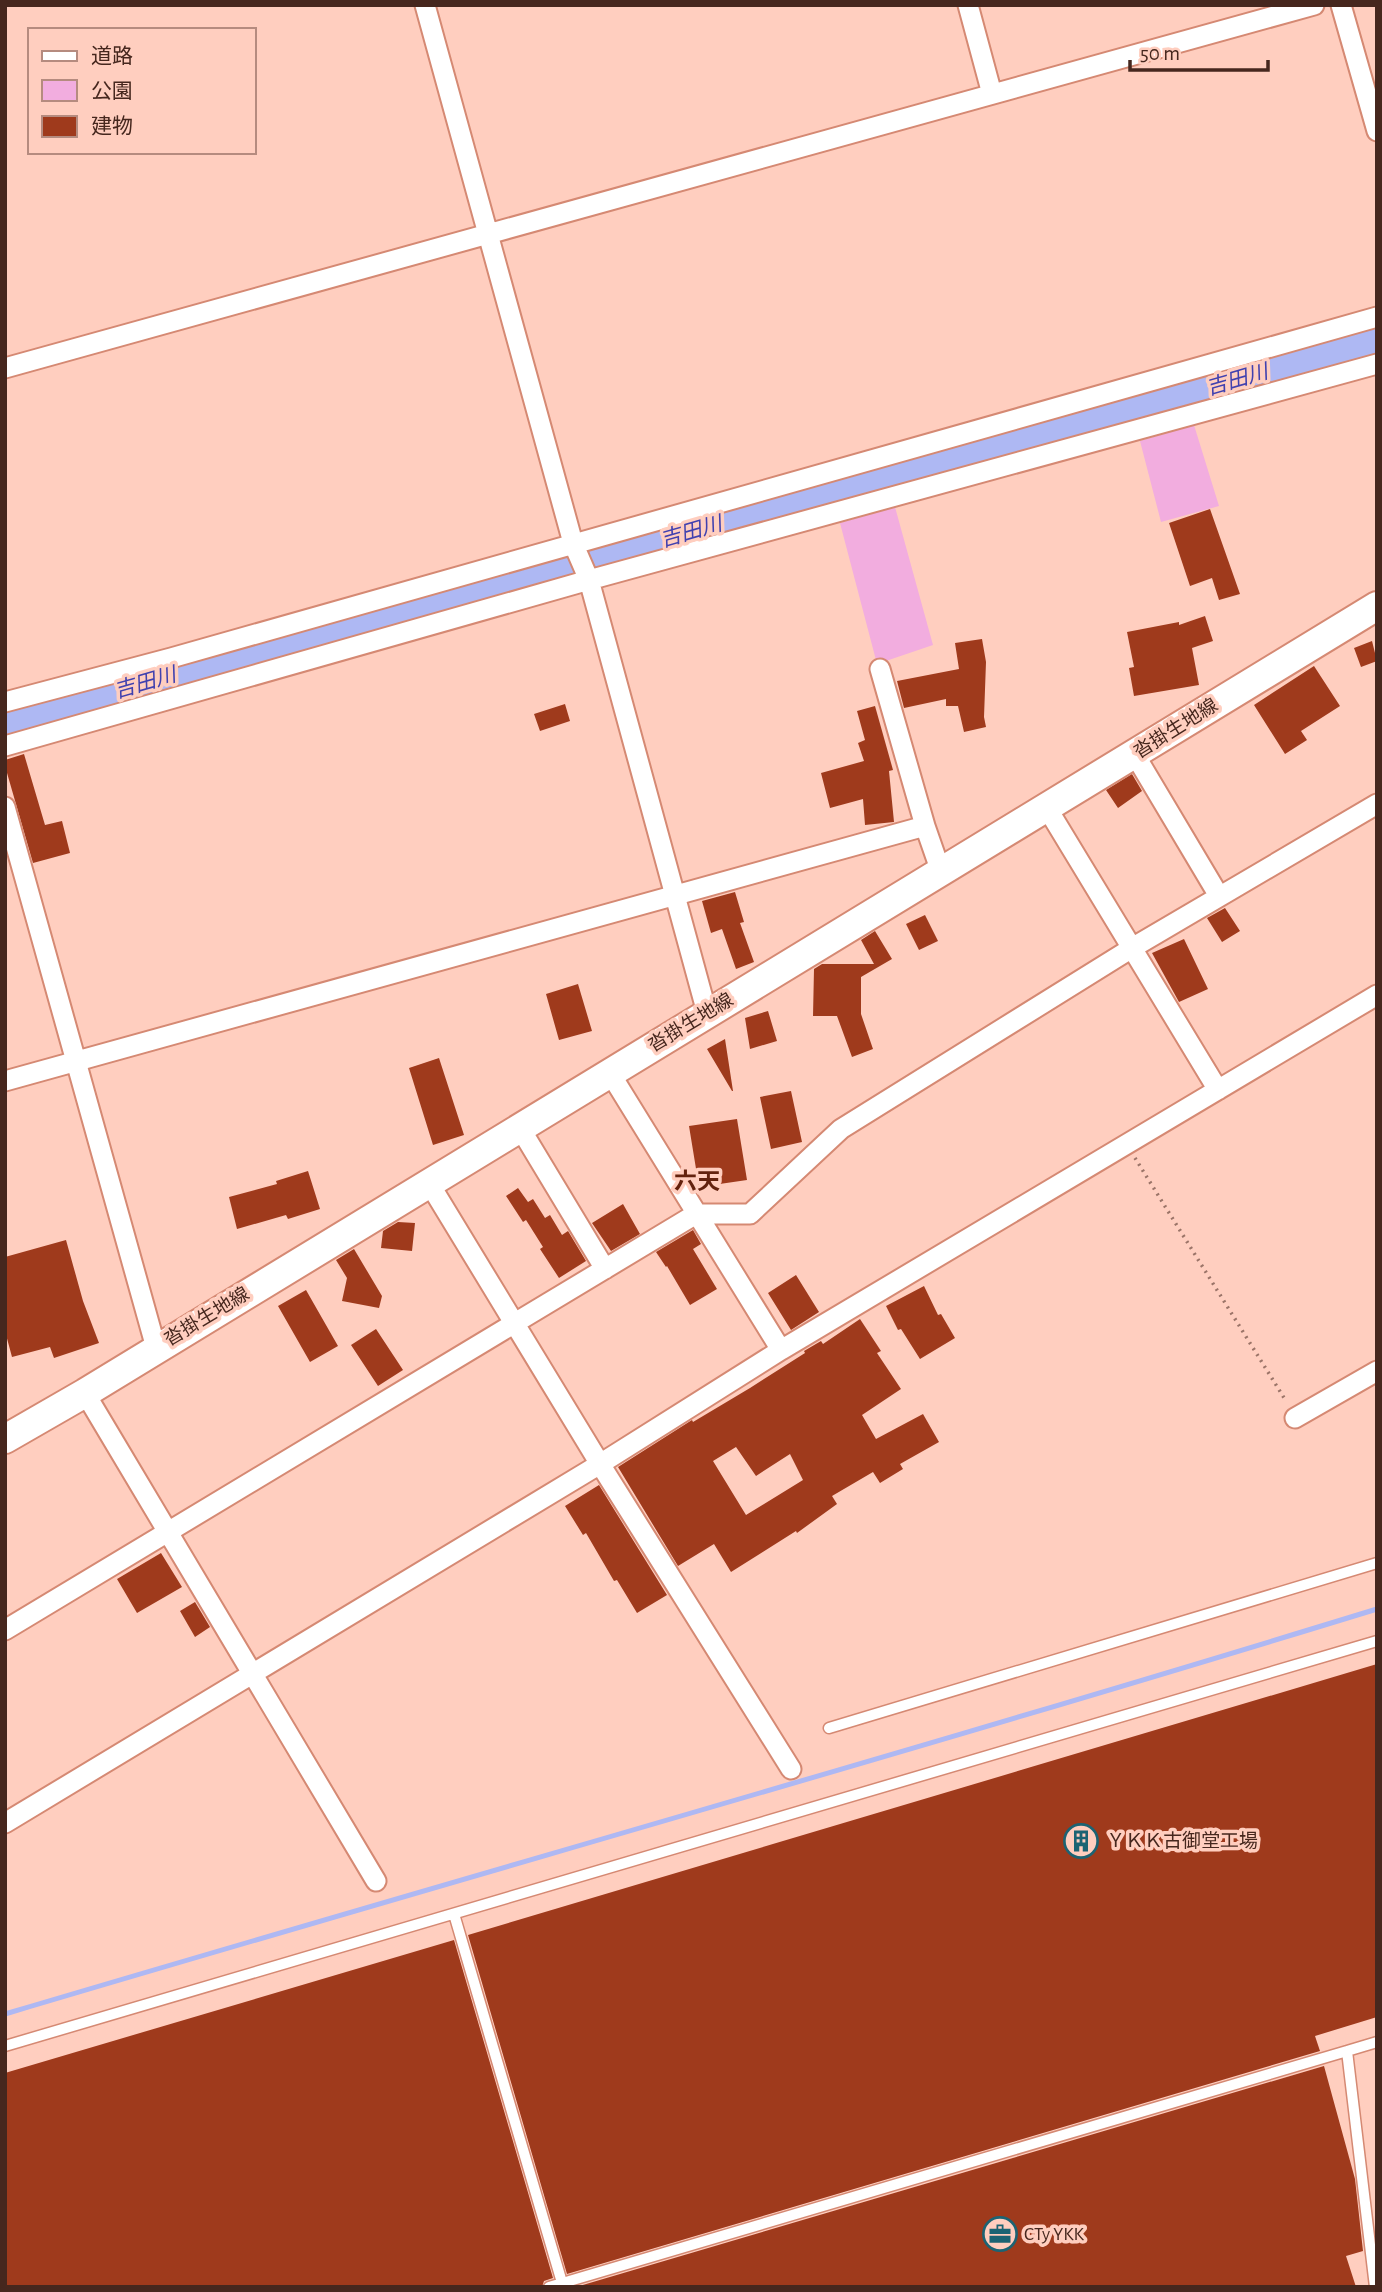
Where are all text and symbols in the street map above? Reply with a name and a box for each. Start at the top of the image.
legend [28,28,256,154]
scale bar [1130,28,1268,72]
text: 50 m [1140,43,1180,64]
text: 道路 [91,45,133,67]
text: 公園 [91,81,133,102]
text: 建物 [91,115,133,137]
water label: 吉田川 [1204,360,1272,399]
water label: 吉田川 [658,512,726,551]
water label: 吉田川 [112,663,180,702]
street label: 沓掛生地線 [1130,695,1221,762]
street label: 沓掛生地線 [645,990,737,1056]
district label: 六天 [674,1169,720,1194]
street label: 沓掛生地線 [161,1284,253,1350]
building icon: ＹＫＫ古御堂工場 [1062,1822,1100,1860]
place label: ＹＫＫ古御堂工場 [1106,1830,1258,1851]
office icon: CTy YKK [981,2215,1019,2253]
place label: CTy YKK [1024,2225,1085,2244]

